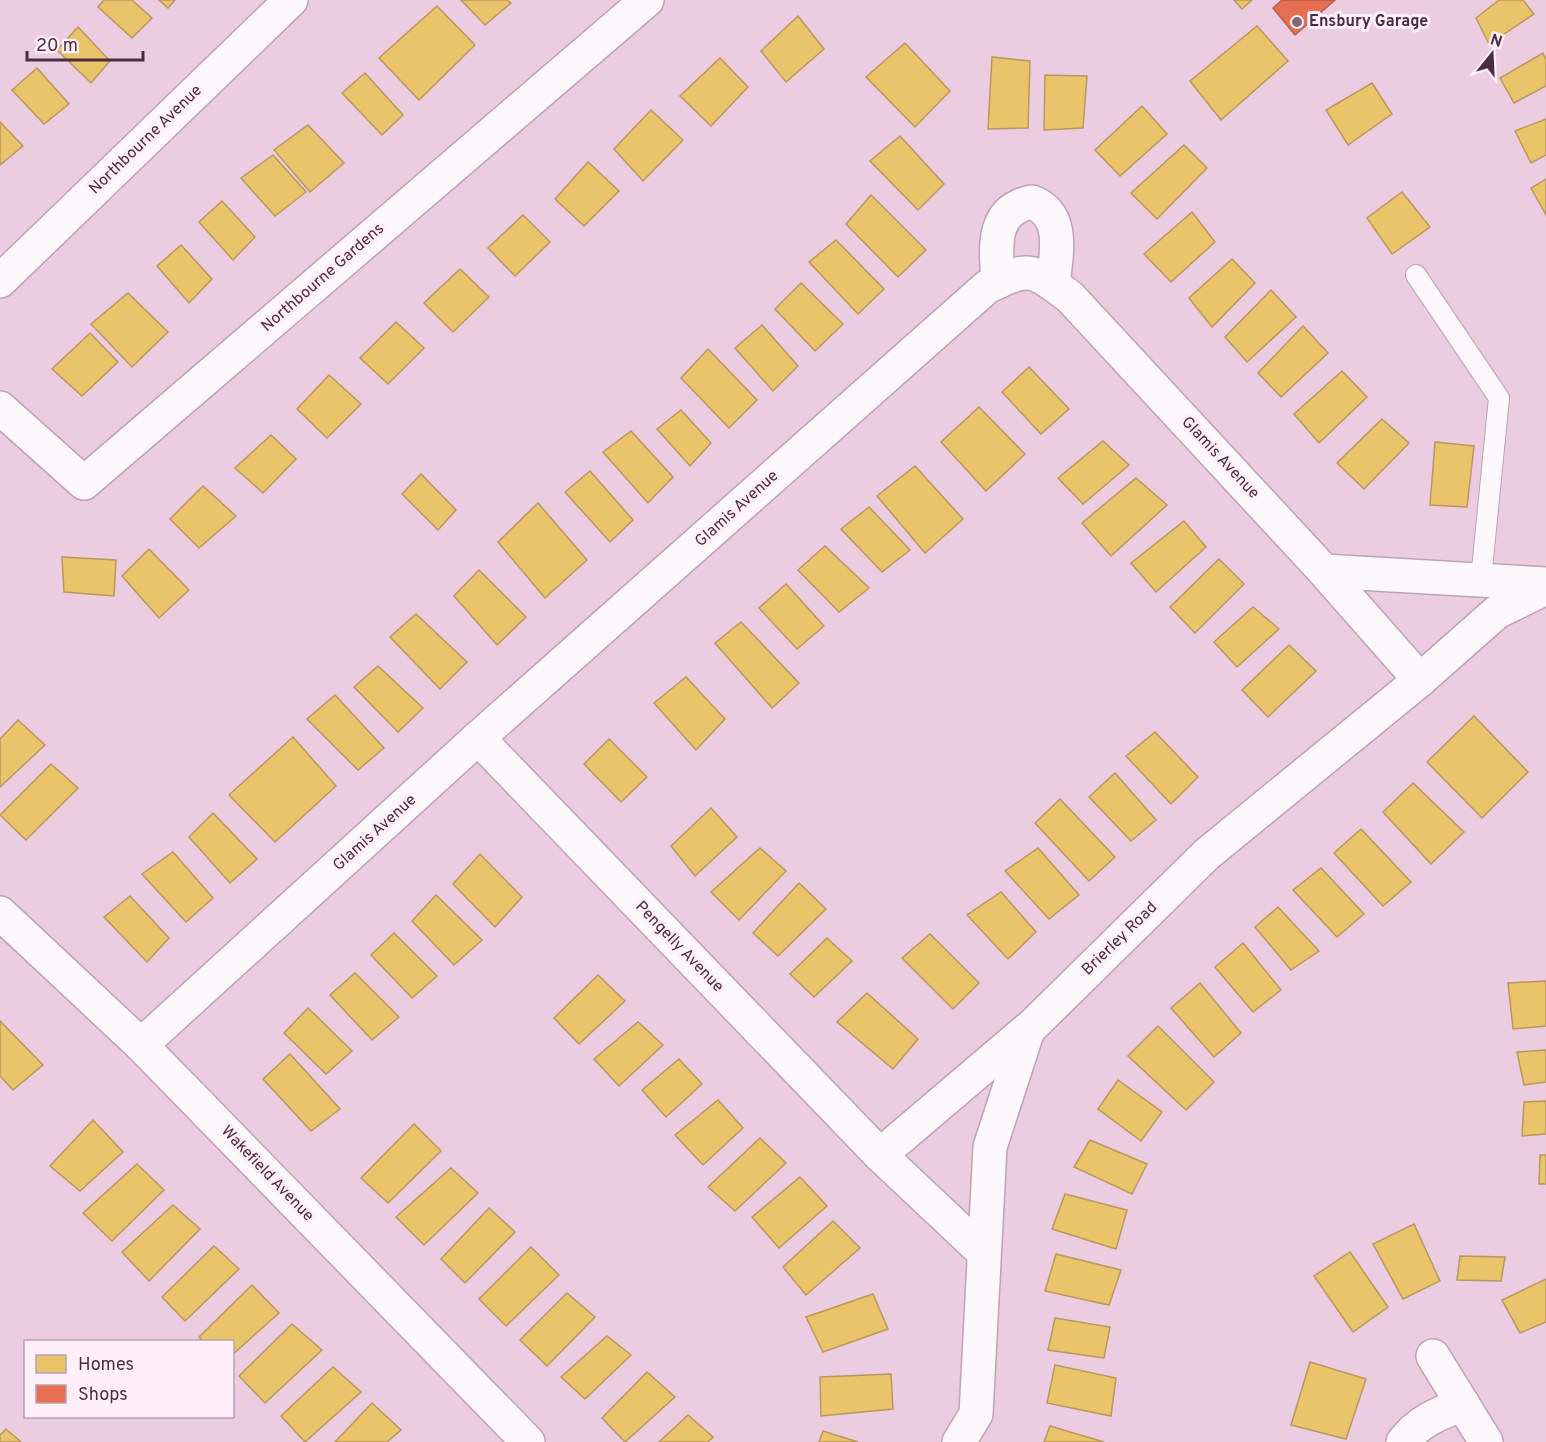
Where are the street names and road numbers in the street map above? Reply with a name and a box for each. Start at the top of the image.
street label: Northbourne Avenue [85,81,207,199]
street label: Northbourne Gardens [257,219,389,337]
street label: Glamis Avenue [1177,413,1263,503]
street label: Glamis Avenue [691,466,783,552]
street label: Glamis Avenue [329,790,421,876]
street label: Pengelly Avenue [630,897,728,997]
street label: Brierley Road [1078,898,1162,980]
street label: Wakefield Avenue [216,1122,318,1226]

